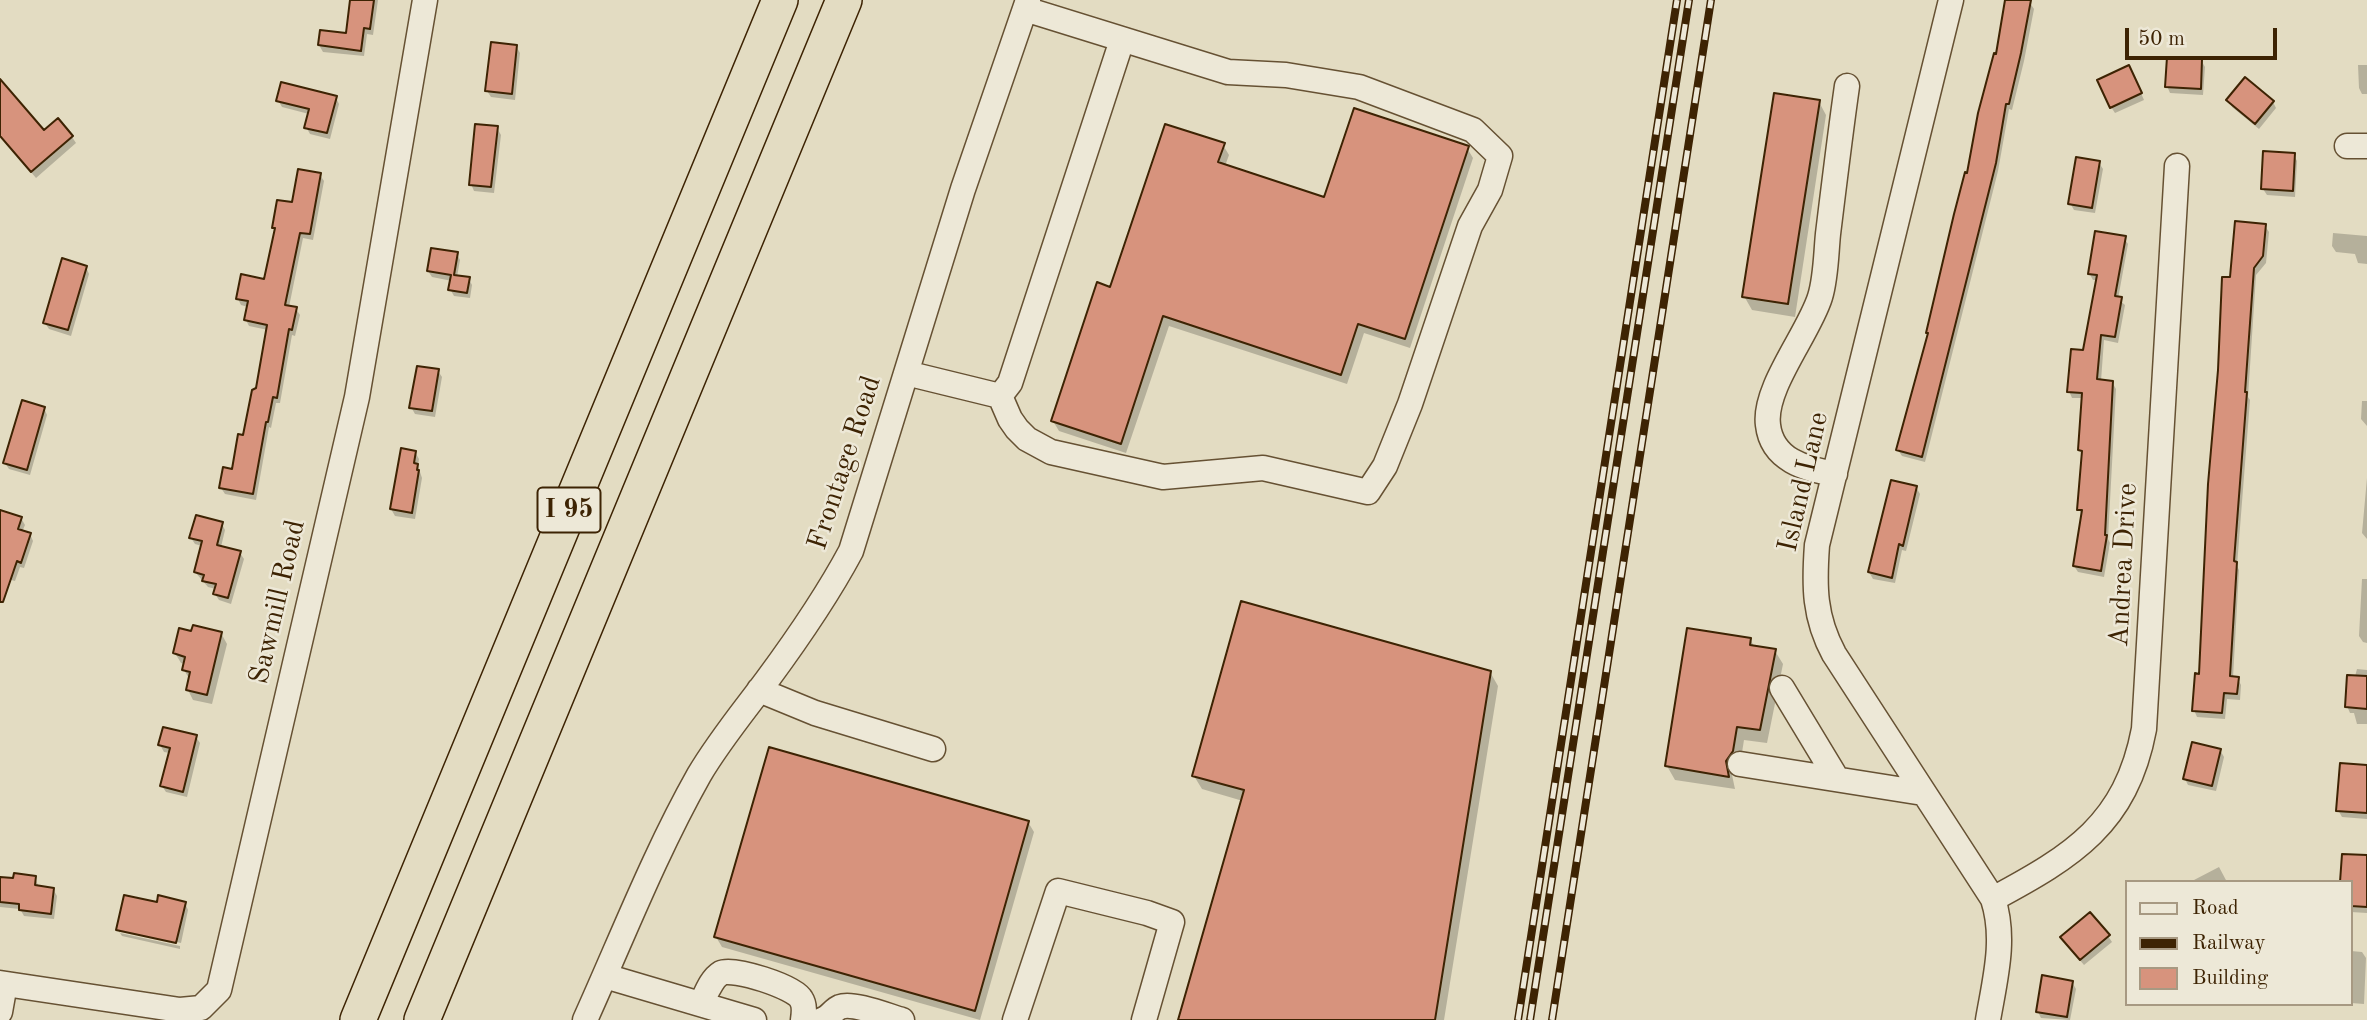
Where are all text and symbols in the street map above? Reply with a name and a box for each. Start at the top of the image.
scale bar [2129,14,2281,58]
text: 50 m [2138,29,2185,50]
street label: Frontage Road [801,372,889,554]
street label: Island Lane [1772,409,1836,555]
street label: Andrea Drive [2103,482,2145,648]
road number: I 95 [538,488,600,532]
street label: Sawmill Road [243,517,313,687]
legend [2126,880,2353,1006]
text: Road [2192,898,2239,919]
text: Railway [2192,933,2266,954]
text: Building [2192,968,2268,989]

